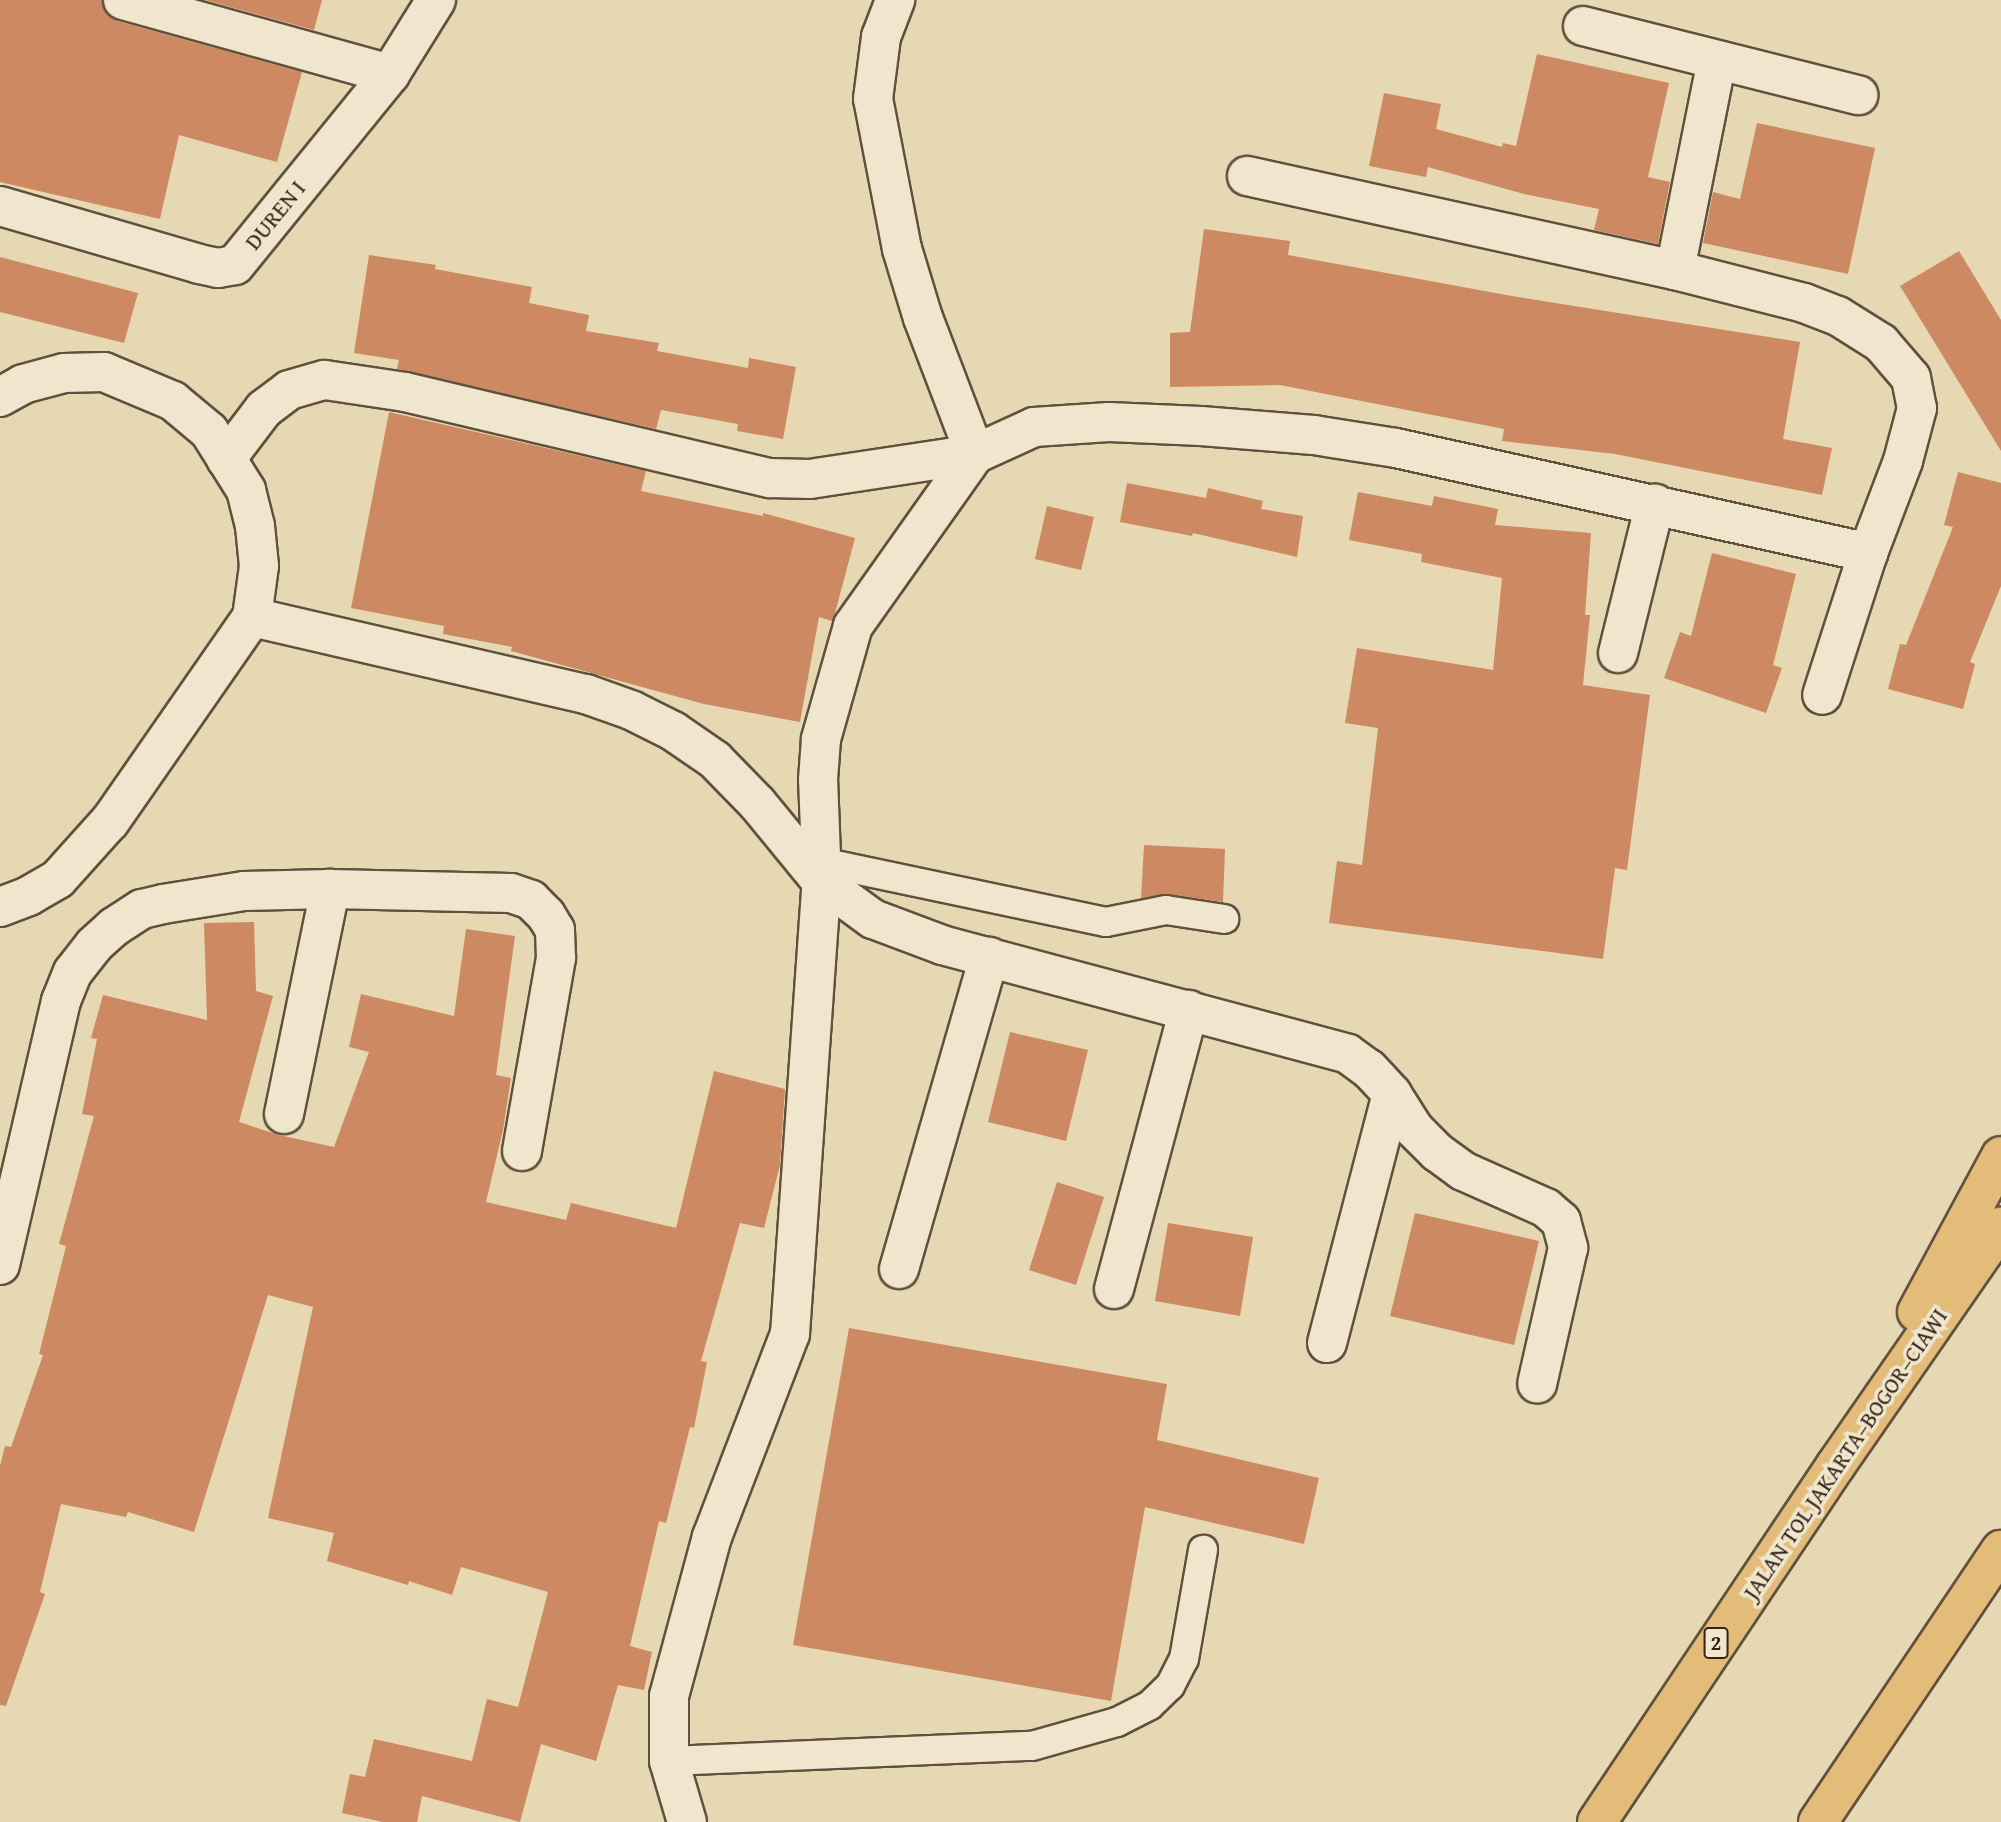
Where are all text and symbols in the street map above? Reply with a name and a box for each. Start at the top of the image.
street label: DUREN I [239,175,311,255]
street label: JALAN TOL JAKARTA–BOGOR–CIAWI [1737,1303,1953,1605]
road number: 2 [1702,1626,1730,1660]

